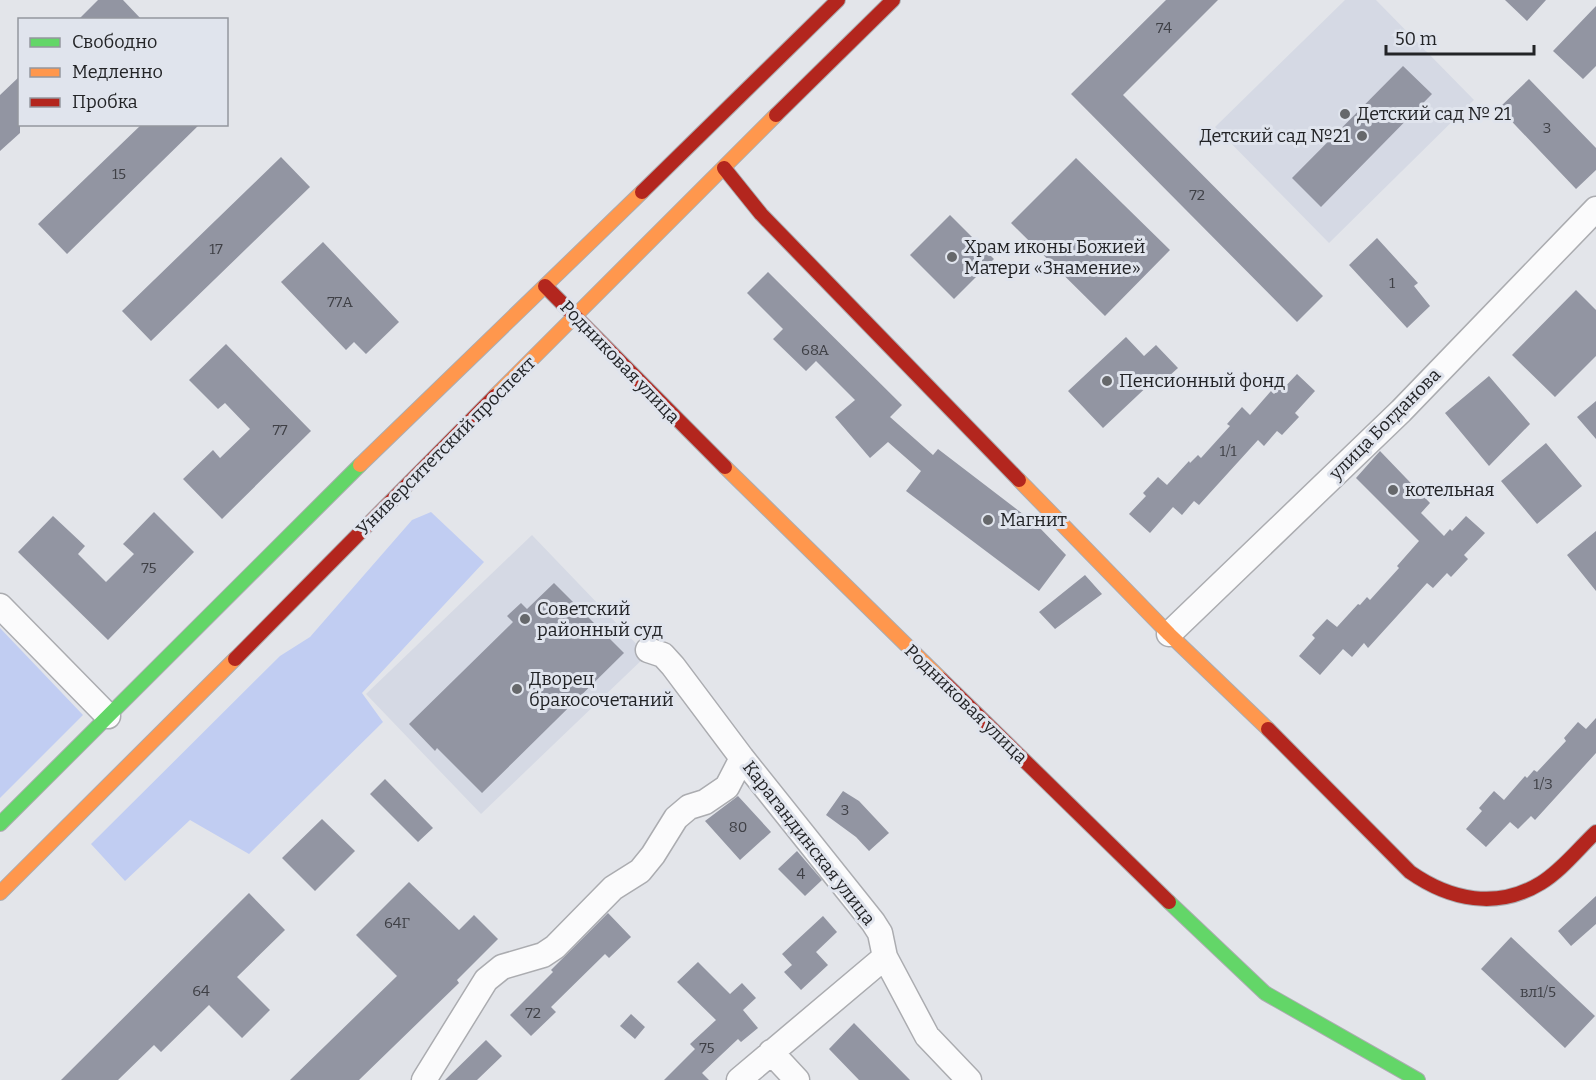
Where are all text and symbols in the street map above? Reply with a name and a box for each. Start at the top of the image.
legend [18,18,228,126]
scale bar [1386,18,1534,56]
house number: 74 [1156,19,1172,37]
text: 50 m [1395,28,1437,50]
text: Свободно [72,31,157,53]
text: Медленно [72,61,163,83]
text: Пробка [72,91,138,113]
place label: Детский сад № 21 [1357,103,1512,125]
marker: Детский сад № 21 [1338,107,1352,121]
house number: 3 [1543,119,1551,137]
place label: Детский сад №21 [1199,125,1351,147]
marker: Детский сад №21 [1355,129,1369,143]
house number: 15 [112,165,126,183]
house number: 72 [1189,186,1205,204]
place label: Храм иконы Божией Матери «Знамение» [964,236,1145,279]
house number: 17 [209,240,223,258]
marker: Храм иконы Божией Матери «Знамение» [945,250,959,264]
house number: 1 [1389,274,1395,292]
house number: 77А [327,293,353,311]
street label: Родниковая улица [556,296,684,428]
house number: 68А [801,341,829,359]
street label: Университетский проспект [352,352,540,540]
street label: улица Богданова [1324,364,1445,485]
place label: Пенсионный фонд [1119,370,1285,392]
marker: Пенсионный фонд [1100,374,1114,388]
house number: 77 [272,421,288,439]
house number: 1/1 [1220,442,1236,460]
place label: котельная [1405,479,1495,501]
marker: котельная [1386,483,1400,497]
place label: Магнит [1000,509,1067,531]
marker: Магнит [981,513,995,527]
house number: 75 [141,559,157,577]
place label: Советский районный суд [537,598,663,641]
marker: Советский районный суд [518,612,532,626]
street label: Родниковая улица [900,640,1032,768]
place label: Дворец бракосочетаний [529,668,674,711]
marker: Дворец бракосочетаний [510,682,524,696]
street label: Карагандинская улица [738,756,880,930]
house number: 1/3 [1533,775,1553,793]
house number: 3 [841,801,849,819]
house number: 80 [729,818,747,836]
house number: 4 [797,865,806,883]
house number: 64Г [384,914,410,932]
house number: 64 [192,982,210,1000]
house number: вл1/5 [1520,983,1556,1001]
house number: 72 [525,1004,541,1022]
house number: 75 [699,1039,715,1057]

